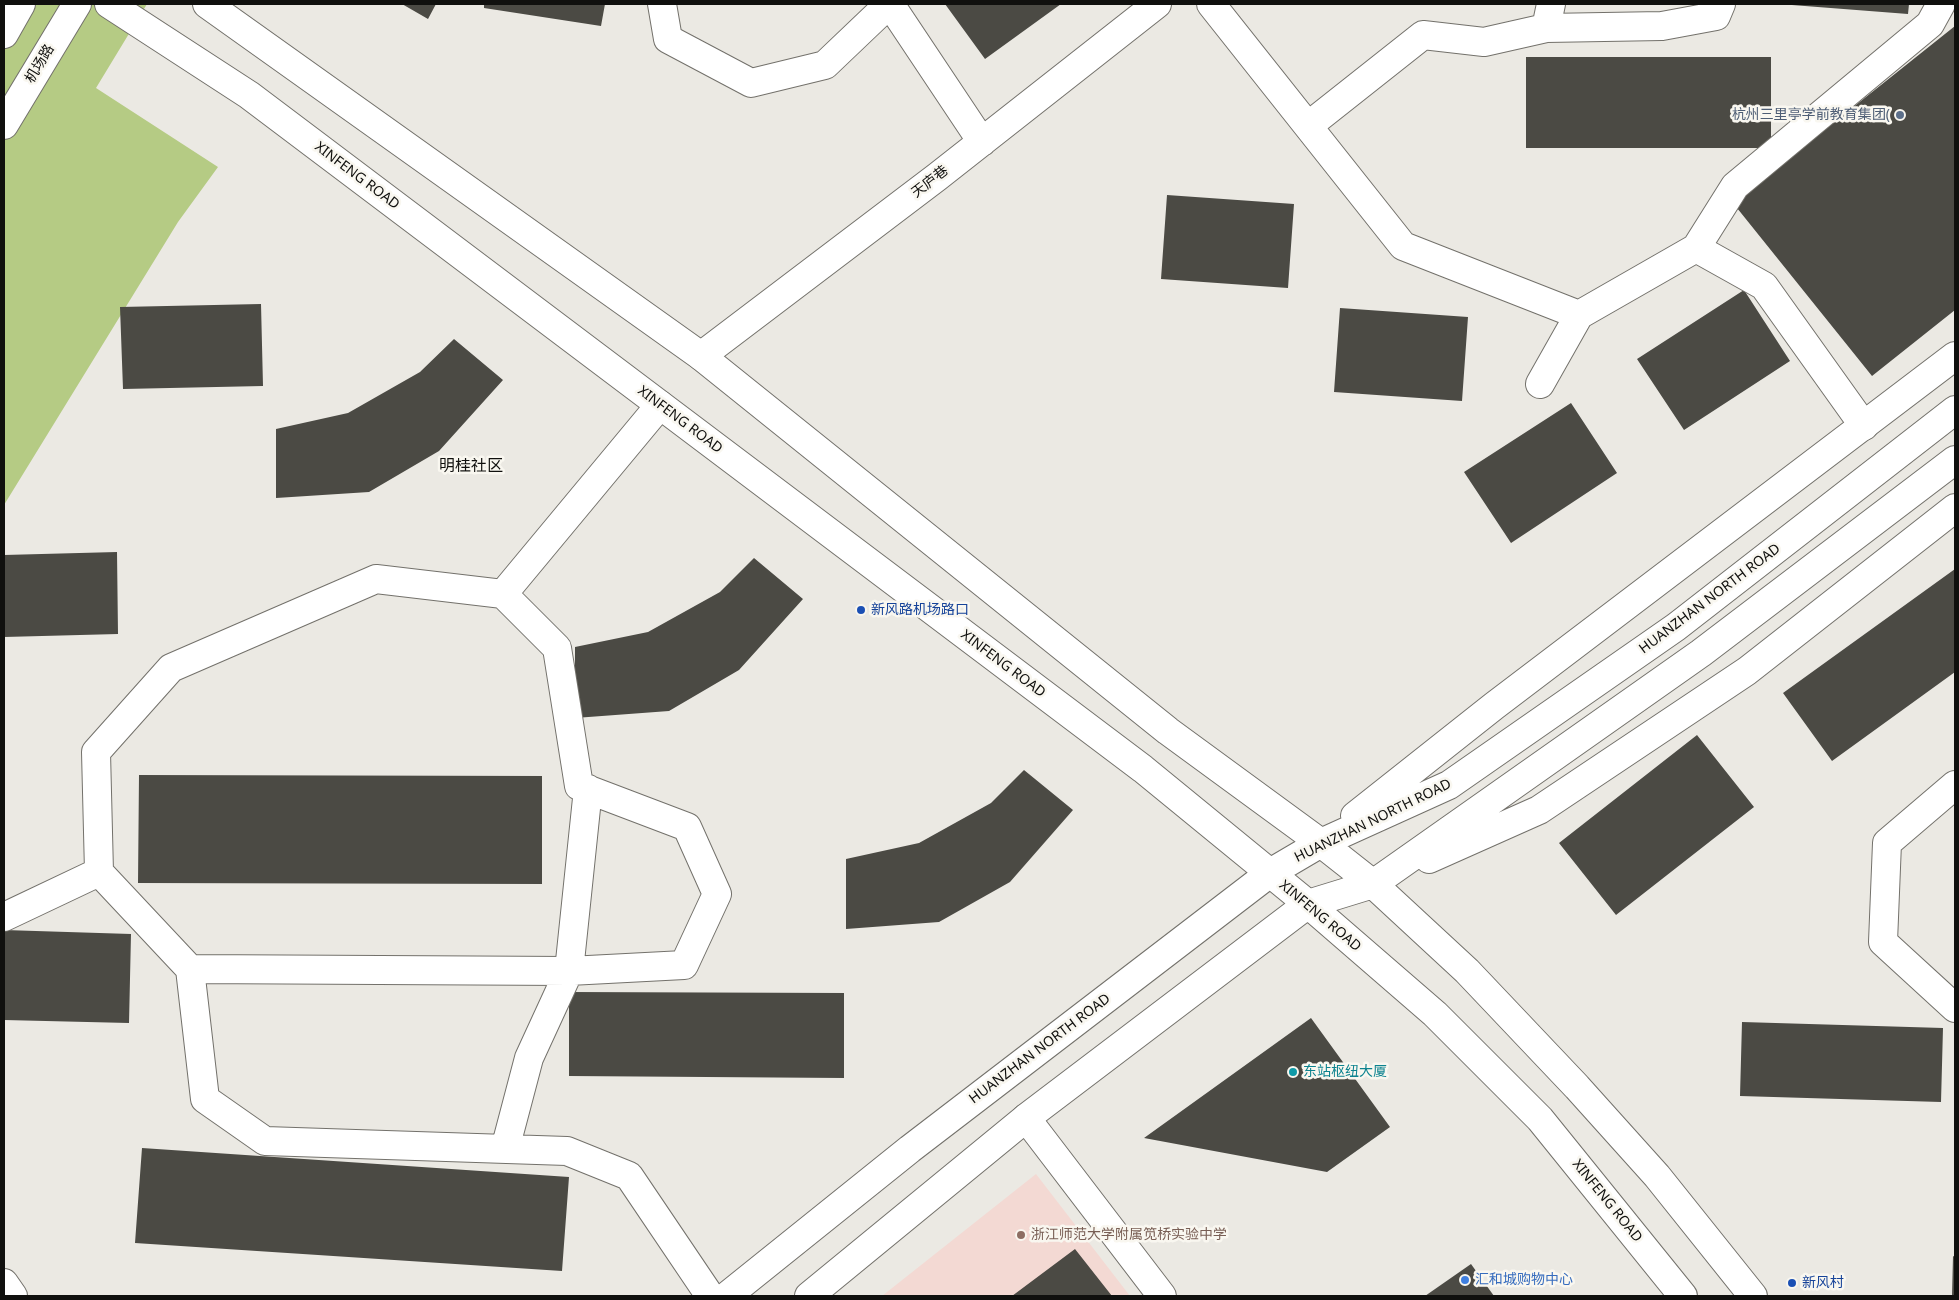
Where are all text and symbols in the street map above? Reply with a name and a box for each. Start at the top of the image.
street label: 机场路 [22,42,58,86]
place label: 杭州三里亭学前教育集团( [1732,107,1890,123]
marker: 杭州三里亭学前教育集团( [1894,109,1906,121]
street label: XINFENG ROAD [311,139,403,213]
street label: 天庐巷 [908,162,952,202]
street label: XINFENG ROAD [634,383,726,457]
district label: 明桂社区 [439,456,503,476]
street label: HUANZHAN NORTH ROAD [1636,540,1784,658]
place label: 新风路机场路口 [871,602,969,618]
marker: 新风路机场路口 [855,604,867,616]
street label: XINFENG ROAD [957,627,1049,701]
street label: HUANZHAN NORTH ROAD [1292,776,1454,866]
street label: XINFENG ROAD [1276,877,1364,955]
street label: HUANZHAN NORTH ROAD [966,990,1114,1108]
place label: 东站枢纽大厦 [1303,1064,1387,1080]
marker: 东站枢纽大厦 [1287,1066,1299,1078]
street label: XINFENG ROAD [1568,1156,1646,1246]
place label: 浙江师范大学附属笕桥实验中学 [1031,1227,1227,1243]
marker: 浙江师范大学附属笕桥实验中学 [1015,1229,1027,1241]
place label: 汇和城购物中心 [1475,1272,1573,1288]
marker: 汇和城购物中心 [1459,1274,1471,1286]
place label: 新风村 [1802,1275,1844,1291]
marker: 新风村 [1786,1277,1798,1289]

